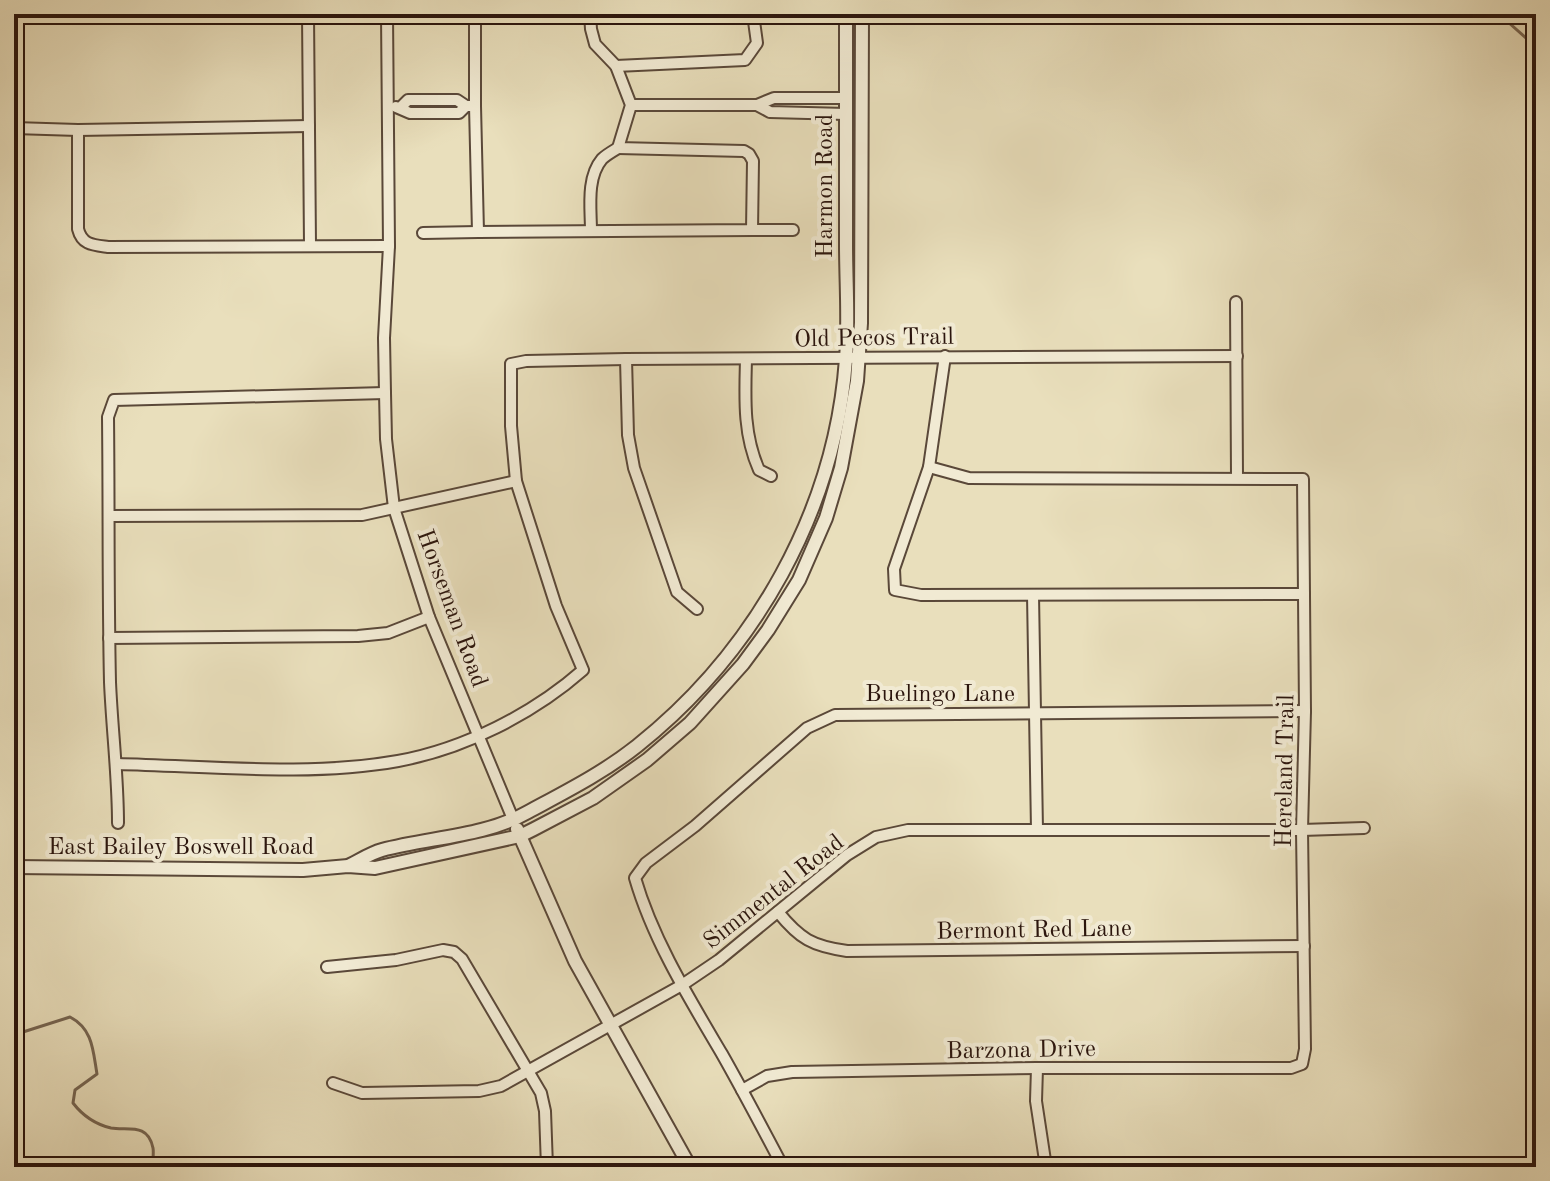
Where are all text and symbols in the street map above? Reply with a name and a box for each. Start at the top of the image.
street label: Harmon Road [814,114,838,258]
street label: Old Pecos Trail [794,326,954,352]
street label: Horseman Road [411,526,491,691]
street label: Buelingo Lane [865,683,1015,707]
street label: Hereland Trail [1273,694,1299,848]
street label: Simmental Road [700,831,849,954]
street label: East Bailey Boswell Road [48,836,314,860]
street label: Bermont Red Lane [936,917,1132,945]
street label: Barzona Drive [946,1038,1096,1064]

